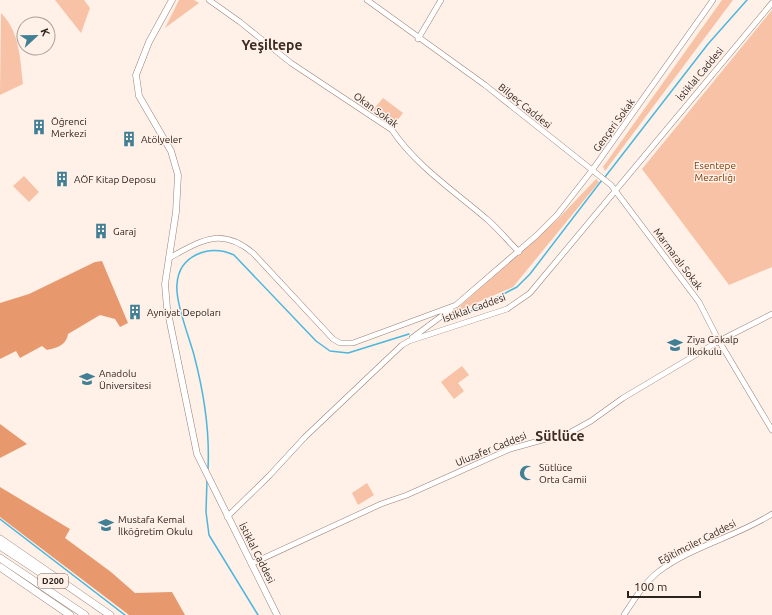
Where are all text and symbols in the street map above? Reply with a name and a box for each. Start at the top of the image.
north arrow [16,16,56,56]
text: K [38,27,52,39]
district label: Yeşiltepe [241,37,303,54]
street label: İstiklal Caddesi [674,45,726,103]
street label: Bilgeç Caddesi [496,81,554,131]
street label: Okan Sokak [352,90,400,130]
street label: Gençeri Sokak [591,96,637,154]
place label: Öğrenci Merkezi [51,116,87,139]
building icon: Öğrenci Merkezi [30,118,48,136]
building icon: Atölyeler [120,130,138,148]
place label: Atölyeler [141,134,182,145]
park label: Esentepe Mezarlığı [694,160,736,183]
building icon: AÖF Kitap Deposu [53,170,71,188]
place label: AÖF Kitap Deposu [74,174,156,185]
building icon: Garaj [92,222,110,240]
place label: Garaj [113,226,136,237]
street label: Marmaralı Sokak [651,226,705,292]
street label: İstiklal Caddesi [441,291,507,325]
building icon: Ayniyat Depoları [126,303,144,321]
place label: Ayniyat Depoları [147,307,221,318]
place label: Ziya Gökalp İlkokulu [687,334,739,357]
school or university icon: Ziya Gökalp İlkokulu [666,336,684,354]
place label: Anadolu Üniversitesi [99,368,151,391]
school or university icon: Anadolu Üniversitesi [78,370,96,388]
district label: Sütlüce [535,428,585,444]
street label: Uluzafer Caddesi [454,430,528,468]
place label: Sütlüce Orta Camii [539,462,587,485]
mosque icon: Sütlüce Orta Camii [518,464,536,482]
place label: Mustafa Kemal İlköğretim Okulu [118,514,193,537]
school or university icon: Mustafa Kemal İlköğretim Okulu [97,516,115,534]
street label: Eğitimciler Caddesi [657,518,737,566]
street label: İstiklal Caddesi [237,521,277,585]
scale bar [628,573,700,599]
road number: D200 [38,574,68,588]
text: 100 m [634,580,667,593]

